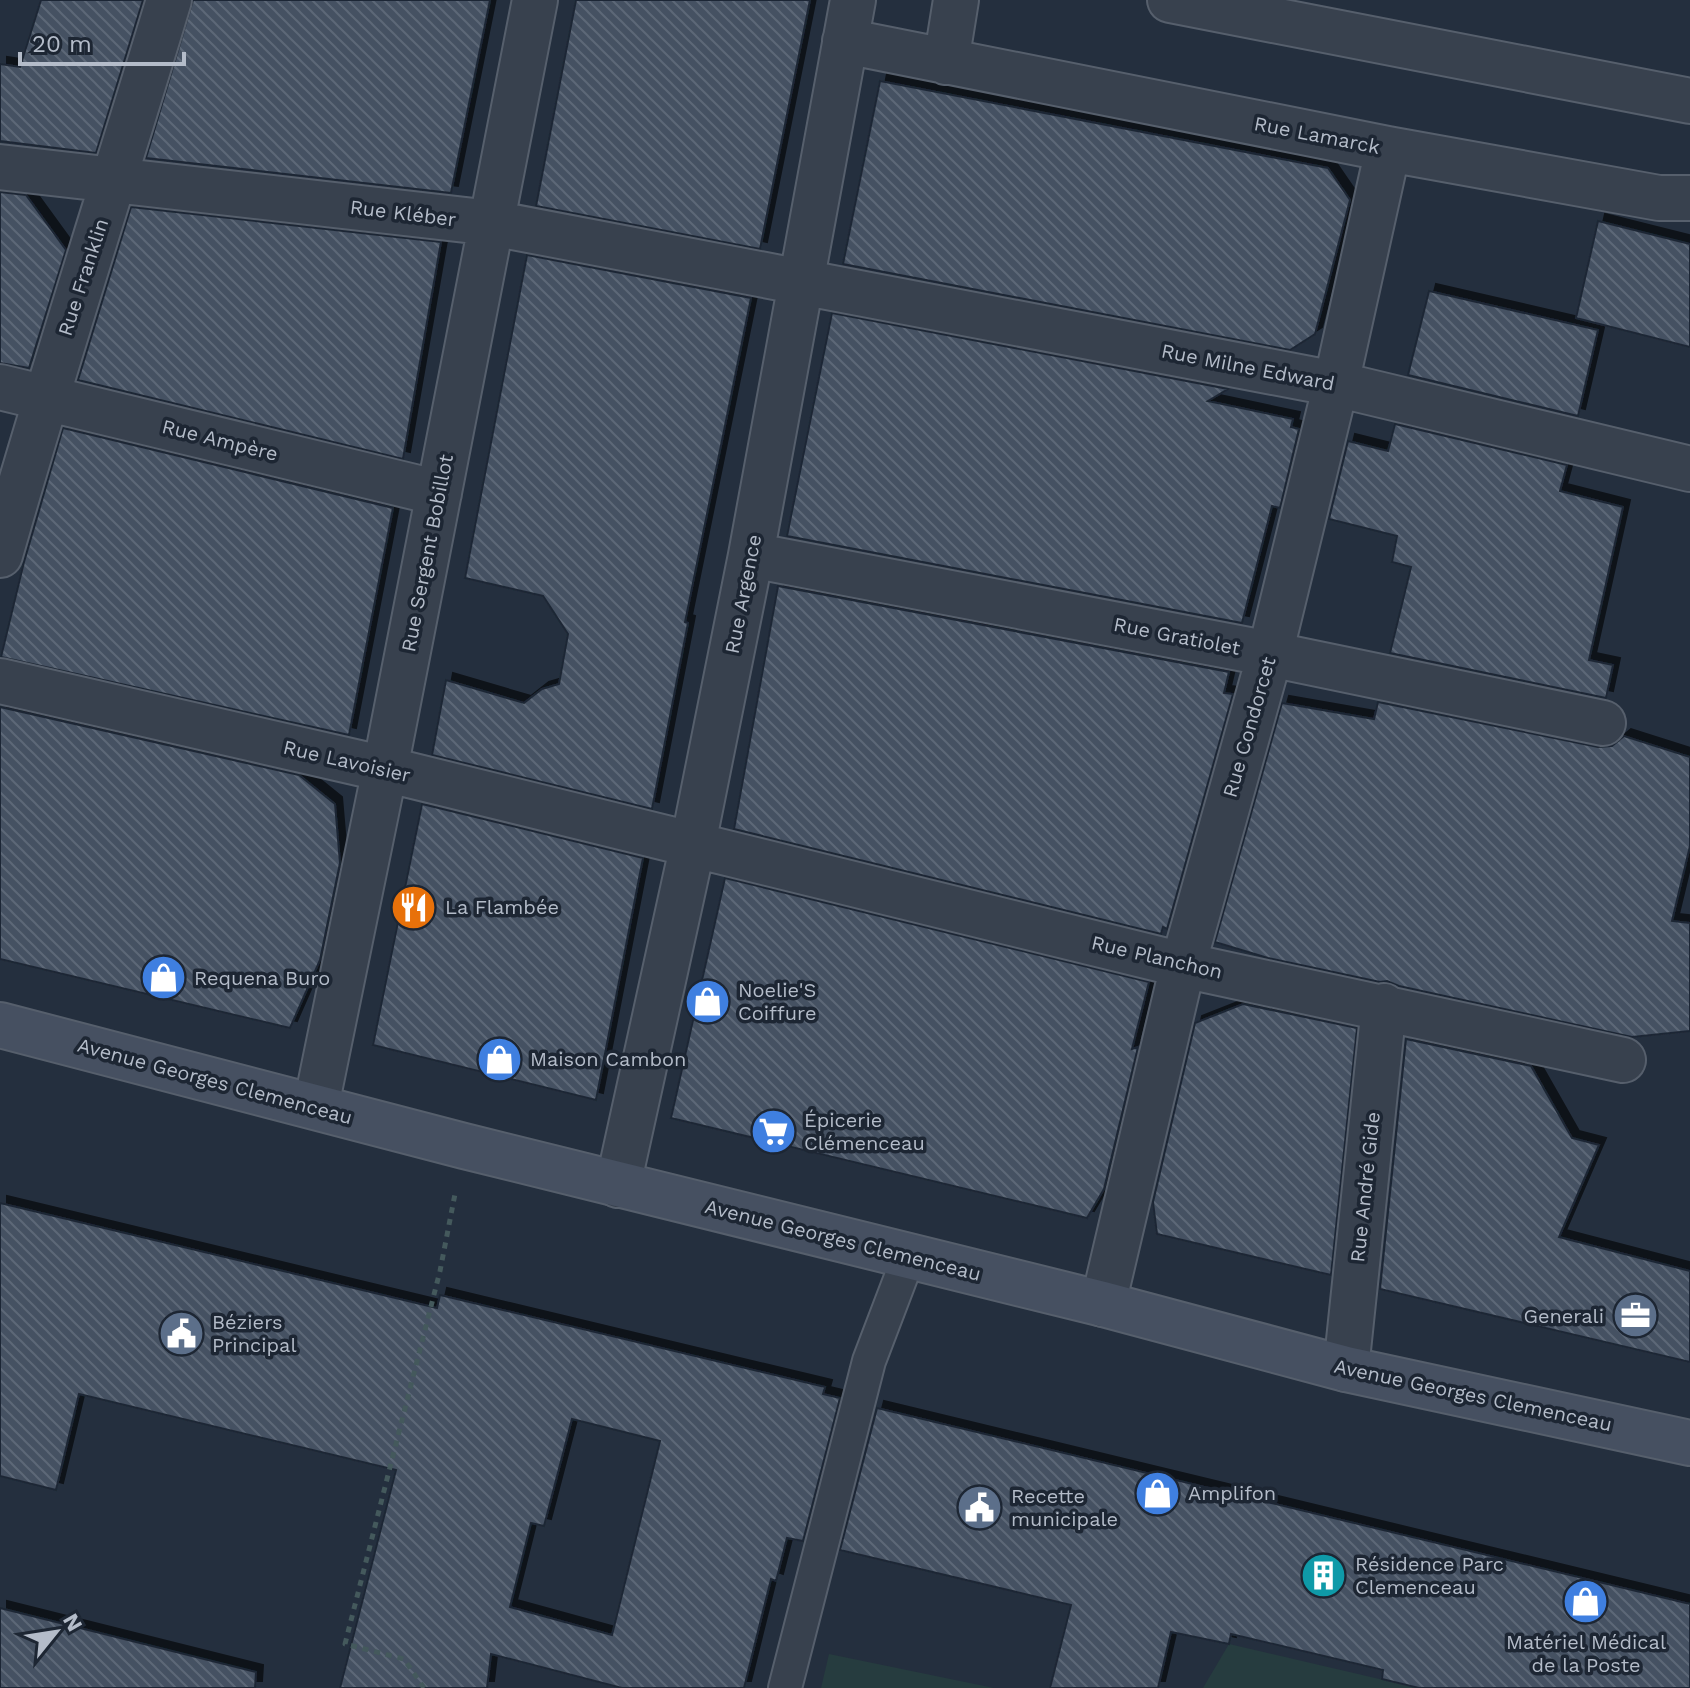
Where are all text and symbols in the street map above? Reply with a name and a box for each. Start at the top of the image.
scale bar [20,16,184,66]
text: 20 m [32,30,92,58]
street label: Rue Lamarck [1252,111,1382,159]
street label: Rue Kléber [349,195,457,231]
street label: Rue Franklin [53,215,113,339]
street label: Rue Milne Edward [1159,338,1337,396]
street label: Rue Ampère [160,414,280,466]
street label: Rue Sergent Bobillot [396,452,458,654]
street label: Rue Argence [720,532,766,656]
street label: Rue Gratiolet [1112,612,1243,660]
street label: Rue Condorcet [1217,653,1281,800]
street label: Rue Lavoisier [281,735,413,787]
restaurant icon: La Flambée [390,883,438,931]
place label: La Flambée [445,895,559,919]
street label: Rue Planchon [1089,930,1225,984]
shop icon: Requena Buro [139,954,187,1002]
place label: Requena Buro [194,966,330,990]
shop icon: Noelie'S Coiffure [683,977,731,1025]
place label: Noelie'S Coiffure [738,978,816,1025]
street label: Avenue Georges Clemenceau [75,1033,355,1129]
shop icon: Maison Cambon [475,1035,523,1083]
place label: Maison Cambon [530,1047,686,1071]
supermarket icon: Épicerie Clémenceau [749,1107,797,1155]
place label: Épicerie Clémenceau [804,1108,925,1155]
street label: Rue André Gide [1345,1111,1385,1263]
street label: Avenue Georges Clemenceau [703,1194,983,1286]
office icon: Generali [1611,1292,1659,1340]
place label: Generali [1523,1304,1604,1328]
public building icon: Béziers Principal [157,1310,205,1358]
place label: Béziers Principal [212,1310,297,1357]
street label: Avenue Georges Clemenceau [1332,1354,1614,1436]
shop icon: Amplifon [1133,1469,1181,1517]
place label: Amplifon [1188,1481,1276,1505]
public building icon: Recette municipale [956,1484,1004,1532]
place label: Recette municipale [1011,1484,1118,1531]
building icon: Résidence Parc Clemenceau [1300,1551,1348,1599]
place label: Résidence Parc Clemenceau [1355,1552,1504,1599]
shop icon: Matériel Médical de la Poste [1562,1578,1610,1626]
north arrow [16,1592,96,1672]
text: N [58,1609,88,1636]
place label: Matériel Médical de la Poste [1506,1630,1666,1677]

